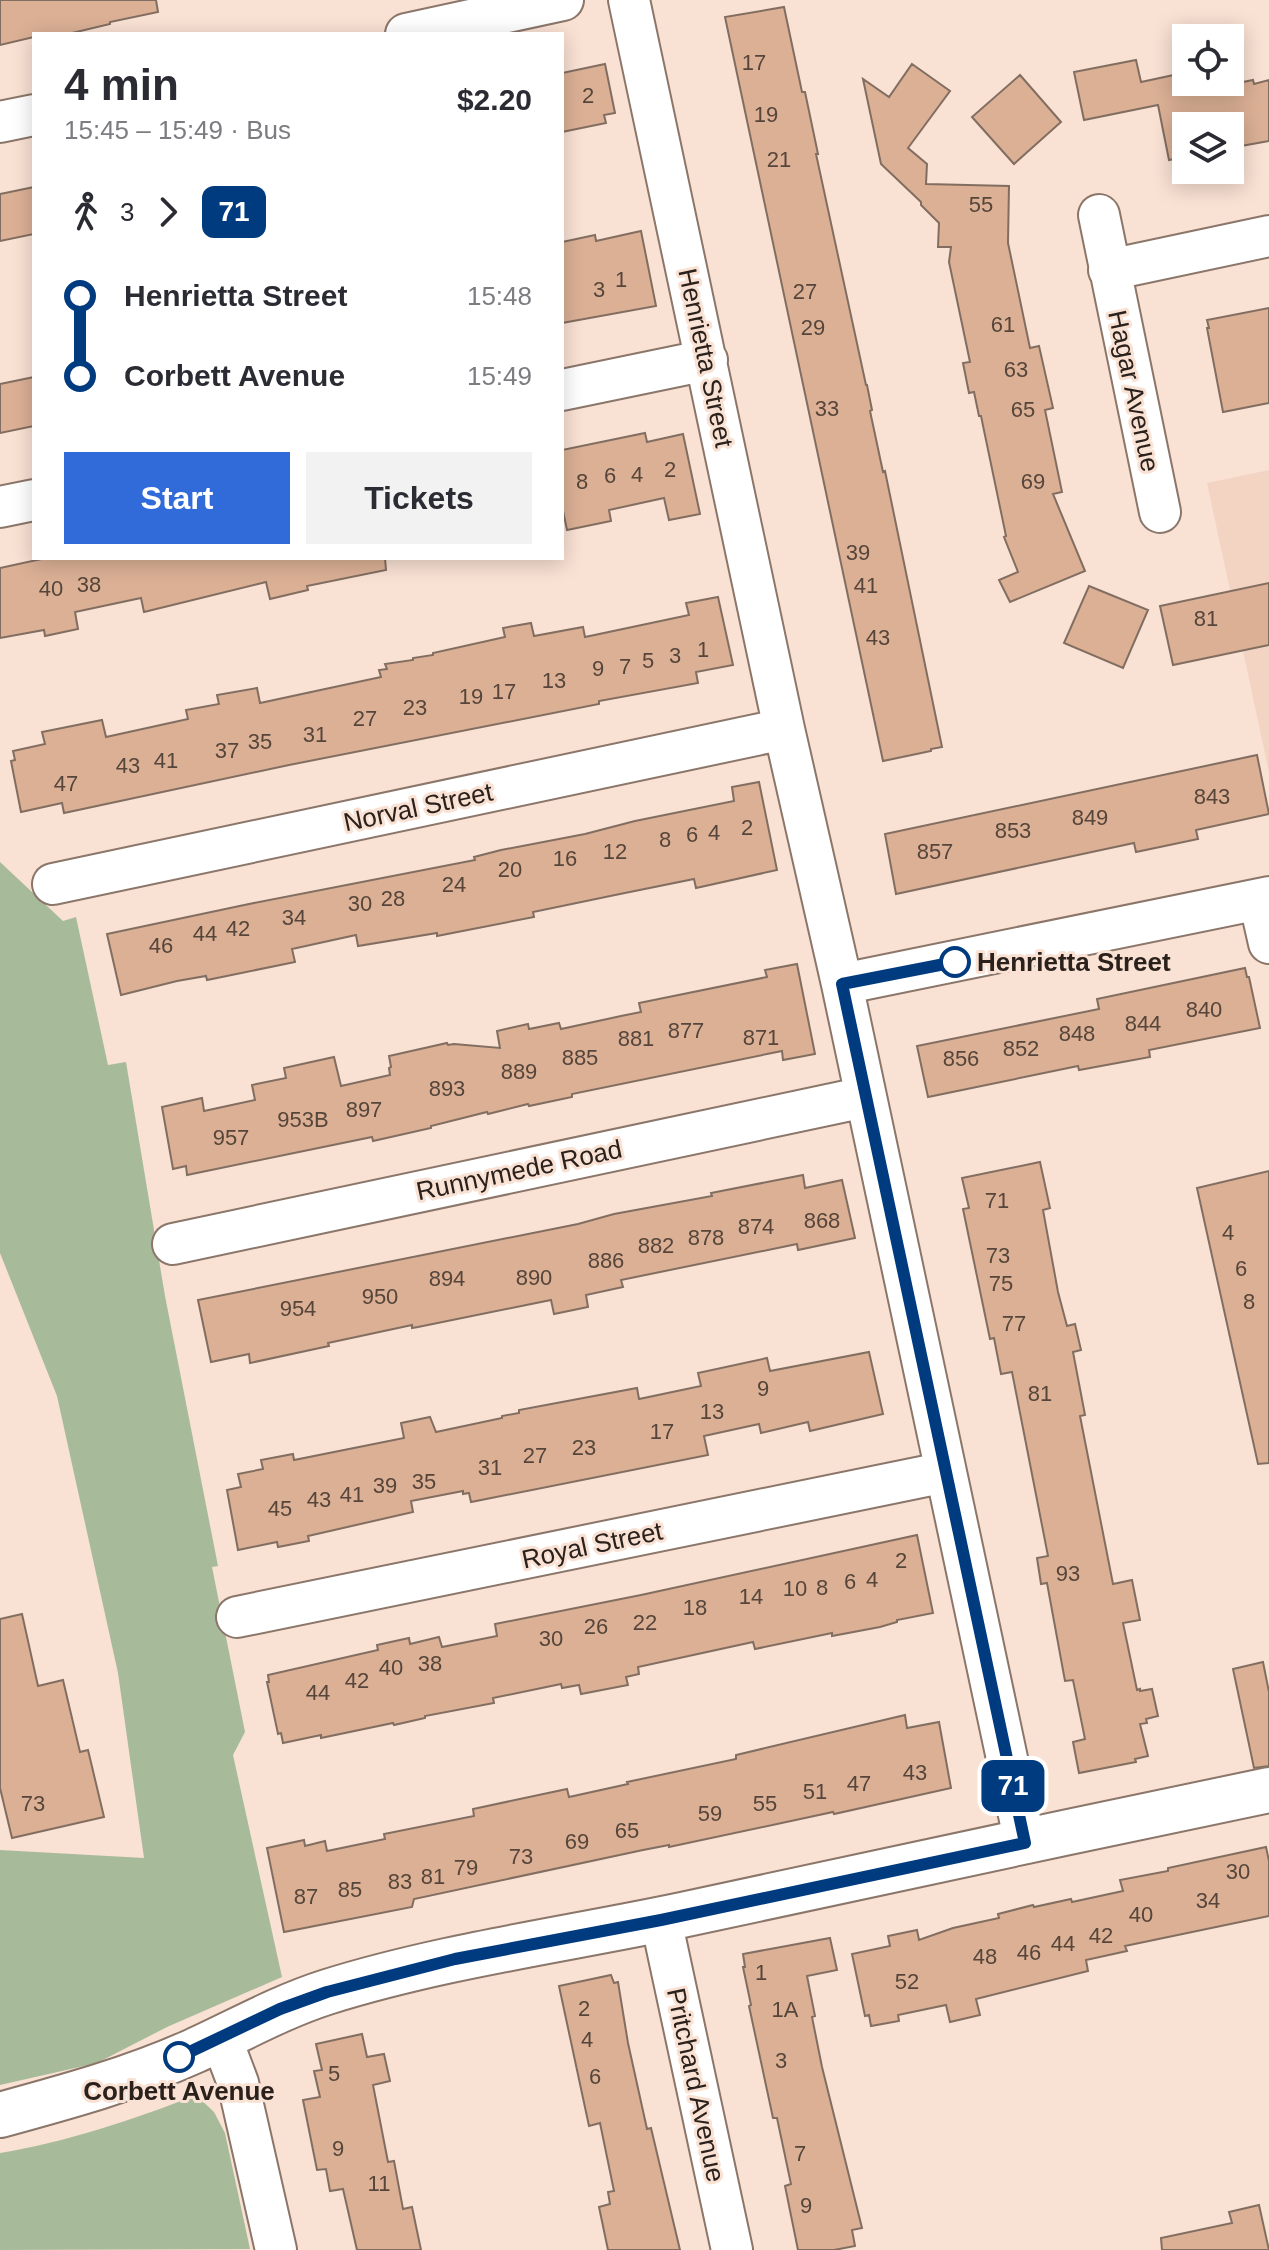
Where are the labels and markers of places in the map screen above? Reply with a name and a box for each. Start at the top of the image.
marker: Henrietta Street [940,947,970,977]
place label: Henrietta Street [977,947,1171,977]
marker: Corbett Avenue [164,2042,194,2072]
place label: Corbett Avenue [83,2076,275,2106]

